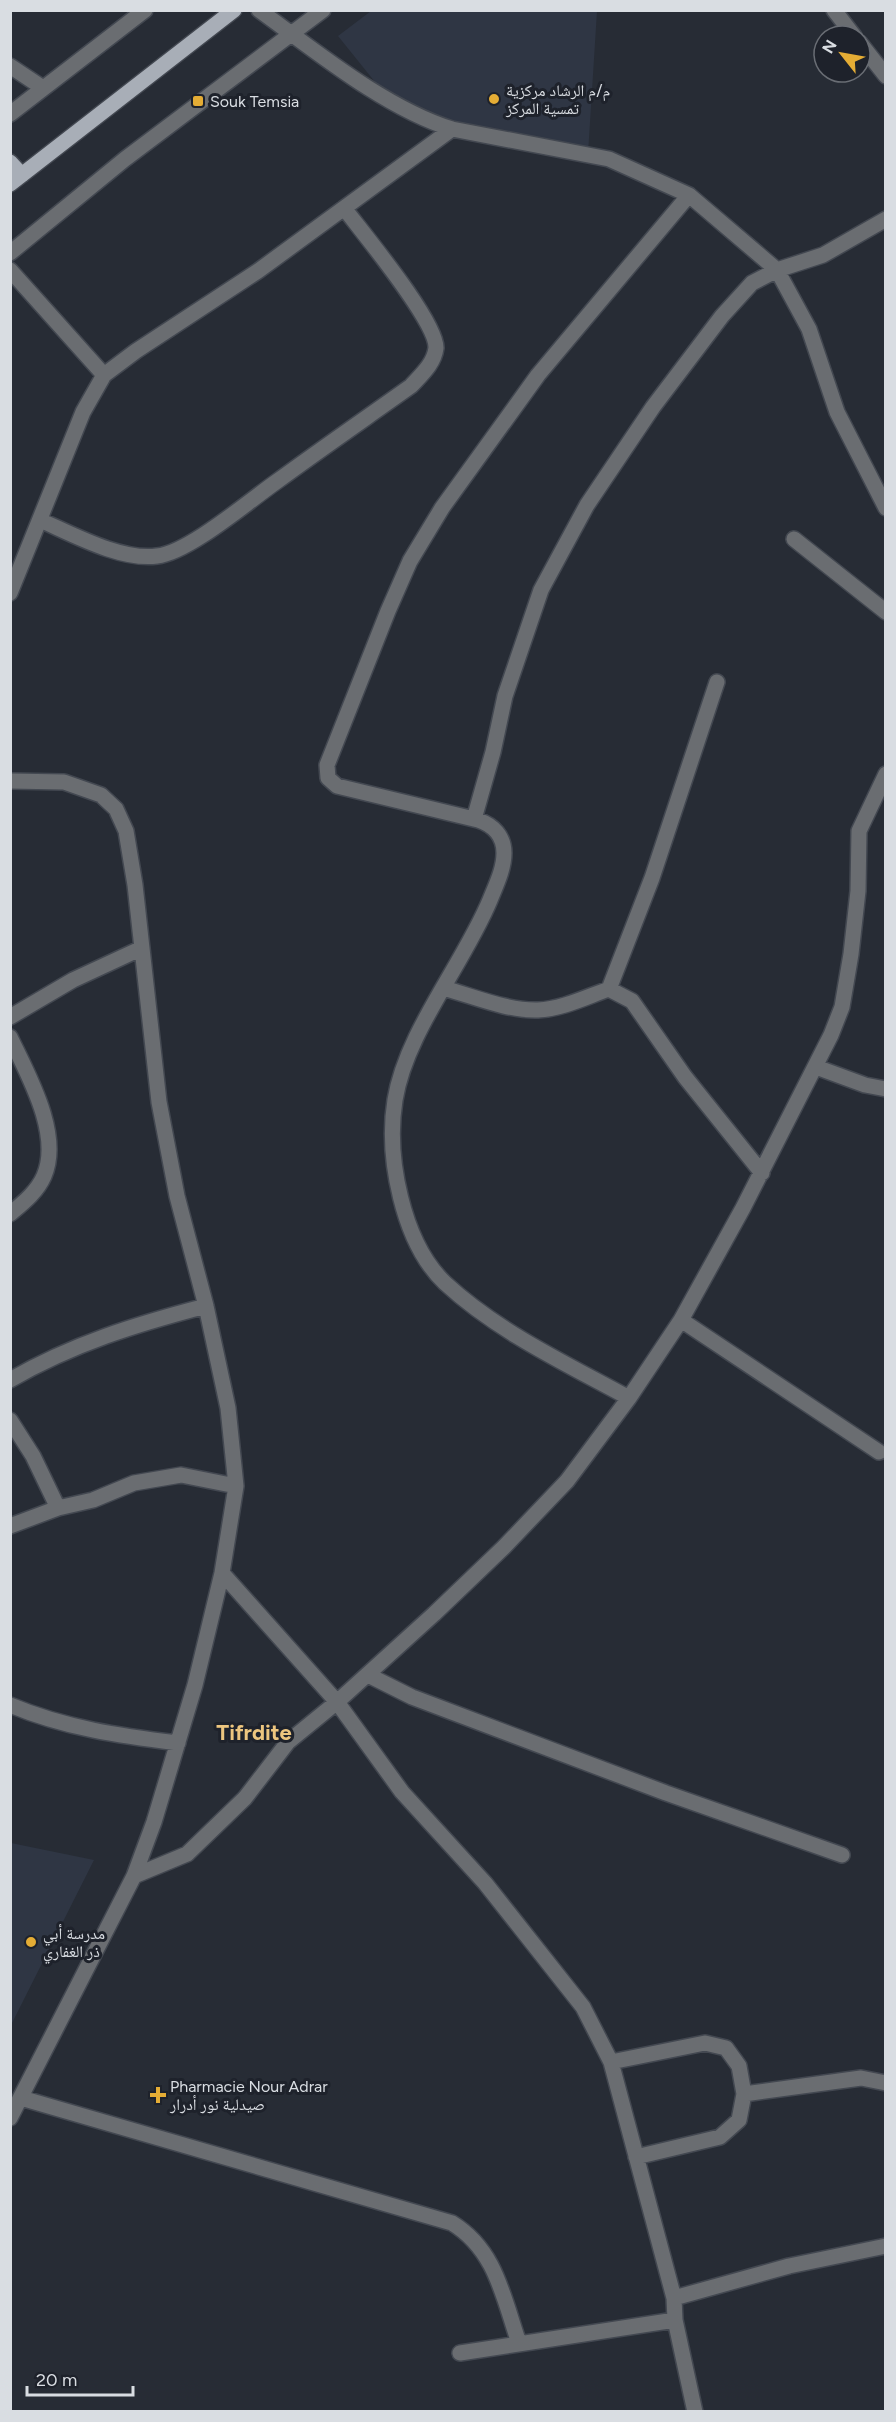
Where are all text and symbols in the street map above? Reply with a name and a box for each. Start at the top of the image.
north arrow [812,24,872,84]
text: N [818,36,841,57]
place label: م/م الرشاد مركزية تمسية المركز [505,81,610,118]
place label: Souk Temsia [210,92,299,111]
marker: م/م الرشاد مركزية تمسية المركز [487,92,501,106]
marker: Souk Temsia [191,94,205,108]
district label: Tifrdite [216,1719,292,1746]
place label: مدرسة أبي ذر الغفاري [43,1924,105,1964]
marker: مدرسة أبي ذر الغفاري [24,1935,38,1949]
place label: Pharmacie Nour Adrar صيدلية نور أدرار [169,2077,328,2114]
marker: Pharmacie Nour Adrar صيدلية نور أدرار [151,2088,165,2102]
scale bar [27,2359,134,2397]
text: 20 m [36,2369,77,2391]

